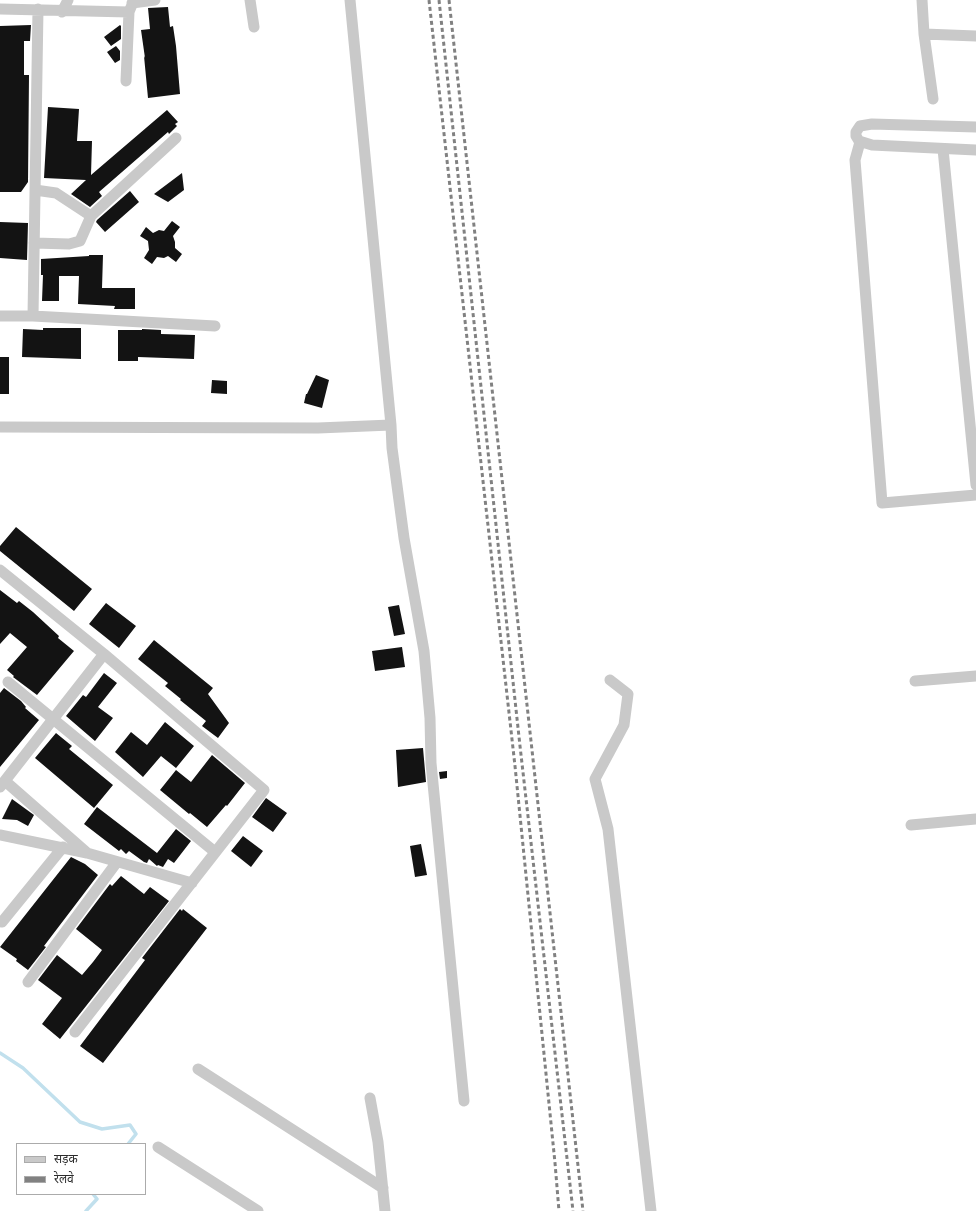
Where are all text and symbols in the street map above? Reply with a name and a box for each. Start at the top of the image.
legend [16,1143,146,1195]
text: सड़क [54,1151,78,1166]
text: रेलवे [54,1171,74,1186]

